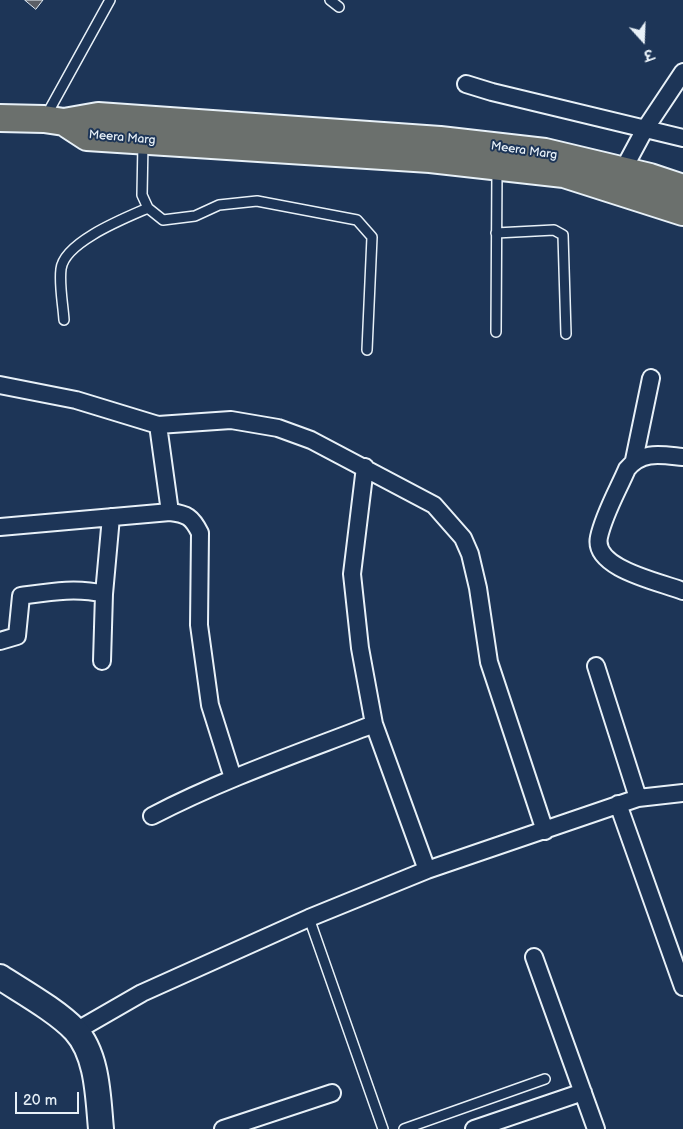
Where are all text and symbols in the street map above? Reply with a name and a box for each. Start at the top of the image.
north arrow [618,15,668,65]
text: उ [641,45,656,64]
street label: Meera Marg [88,128,156,148]
street label: Meera Marg [490,139,558,163]
scale bar [18,1082,81,1114]
text: 20 m [23,1091,57,1110]

